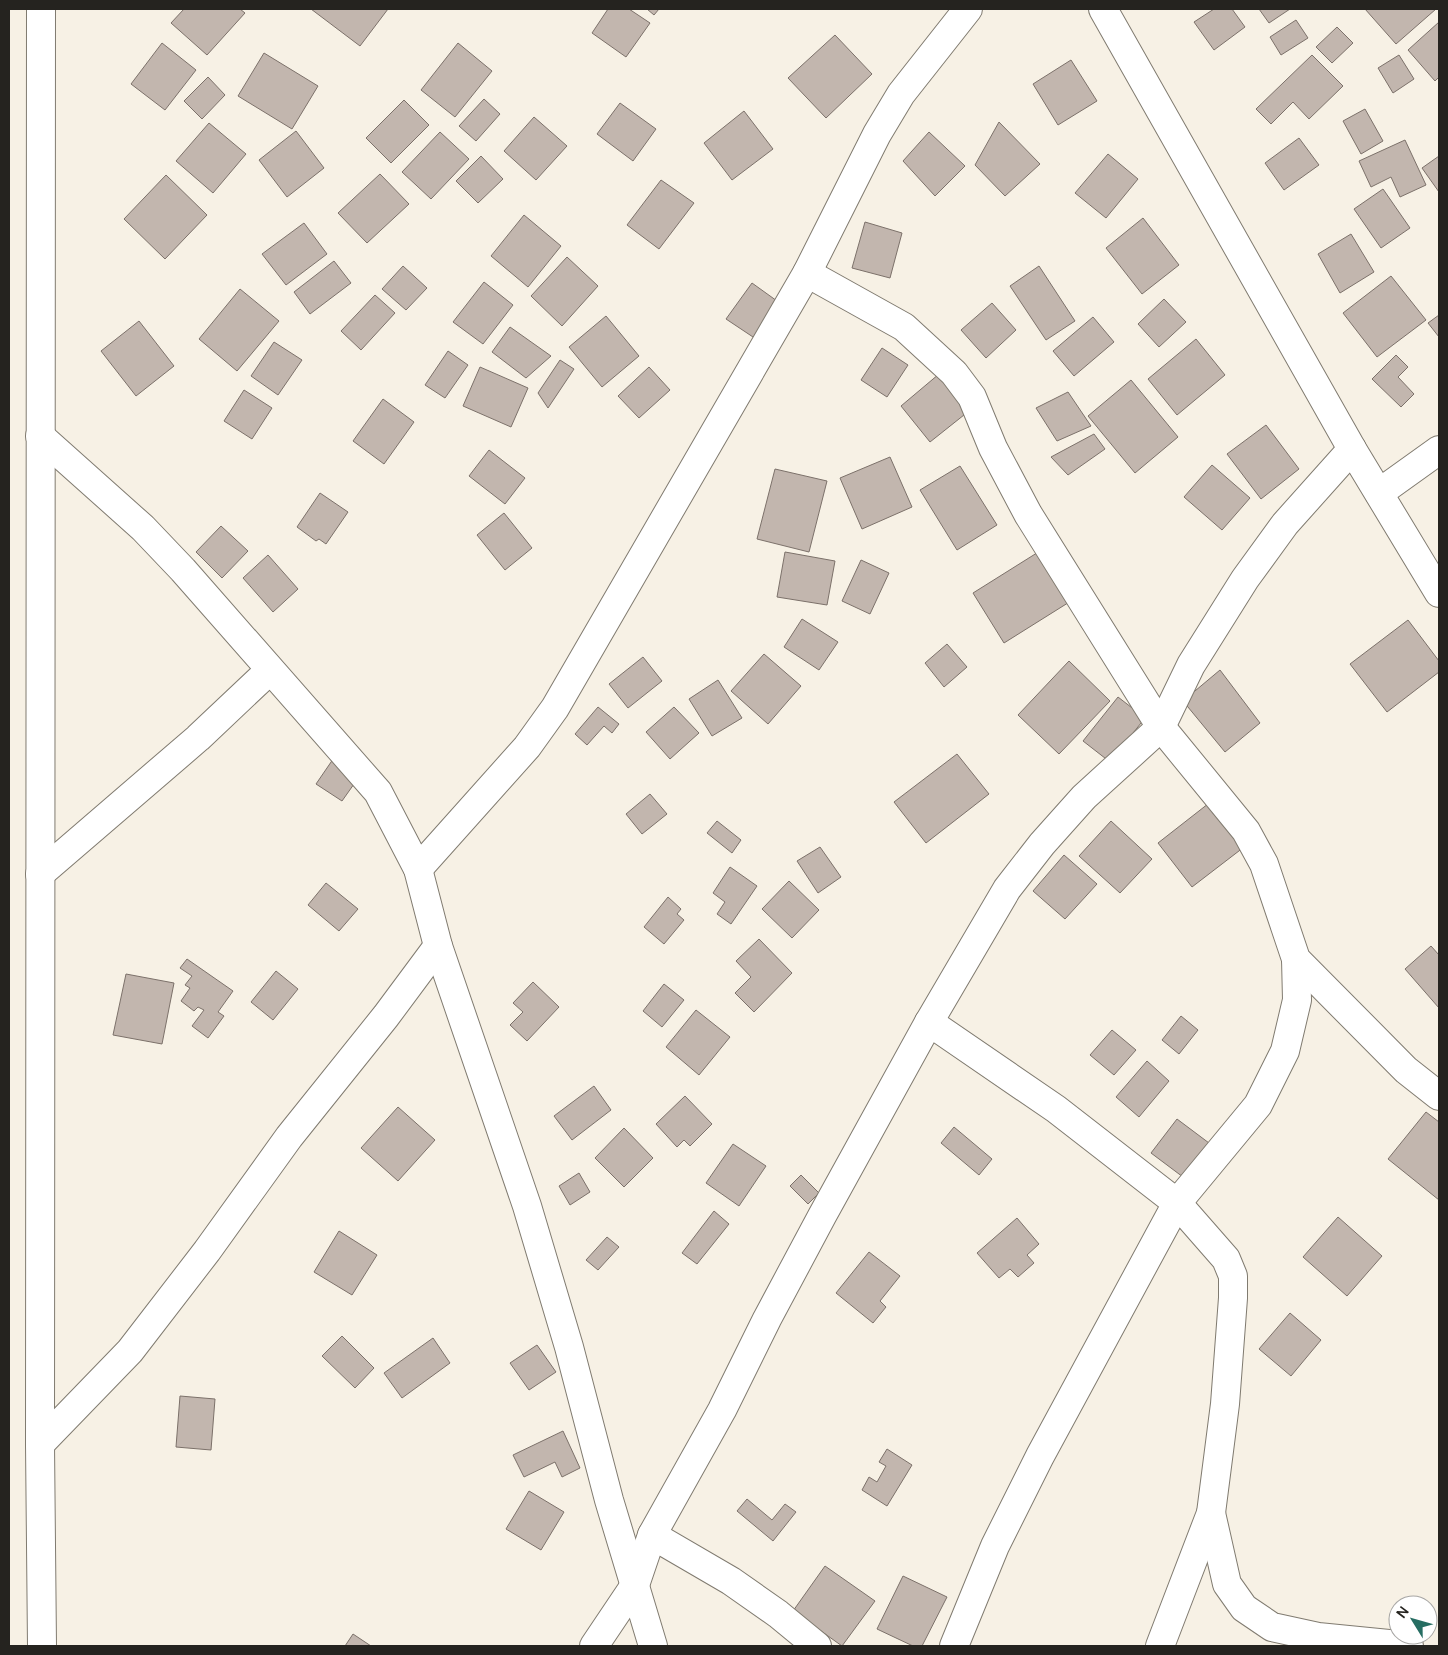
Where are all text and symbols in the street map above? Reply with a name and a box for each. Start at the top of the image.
north arrow [1388,1595,1438,1645]
text: N [1392,1602,1413,1622]

